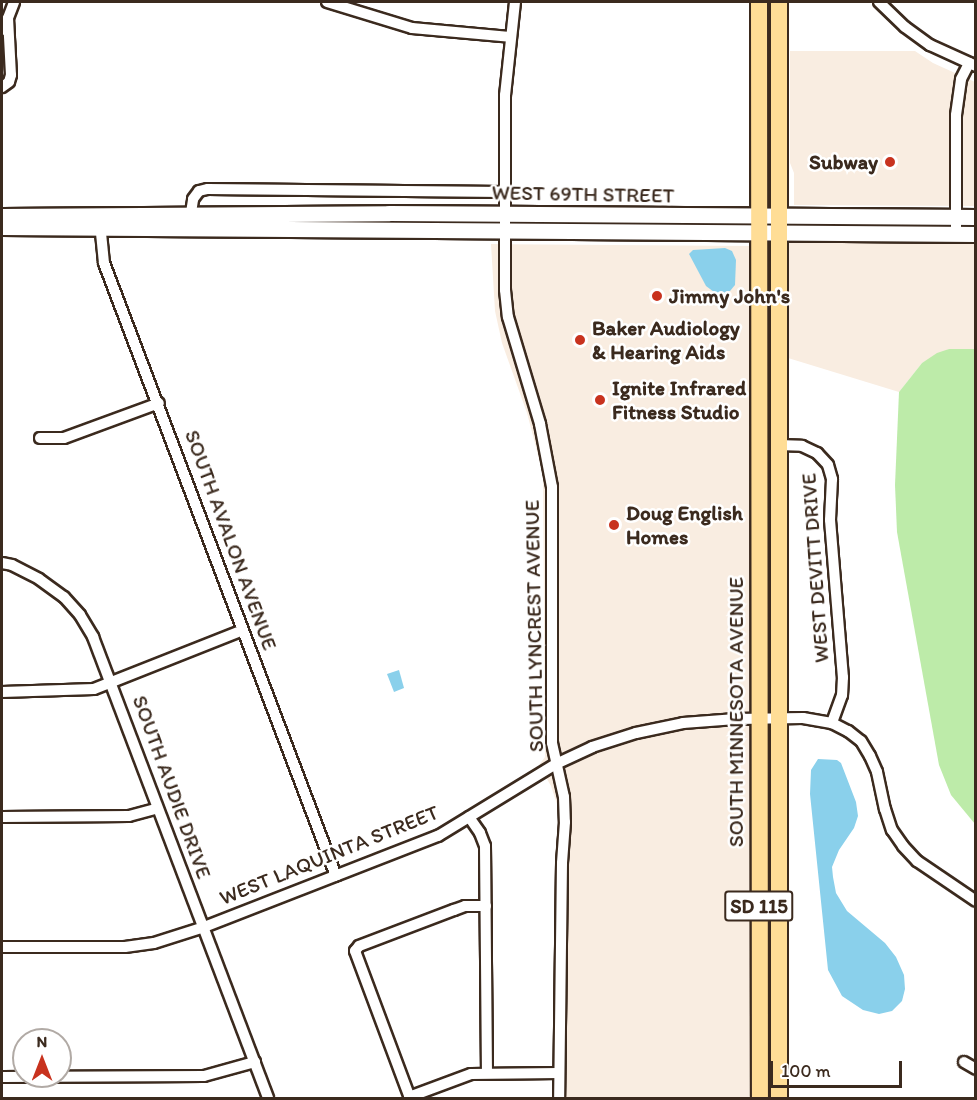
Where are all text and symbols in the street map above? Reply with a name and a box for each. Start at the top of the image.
place label: Subway [809,149,878,175]
marker: Subway [883,155,897,169]
street label: WEST 69TH STREET [491,180,675,208]
place label: Jimmy John's [669,283,790,309]
marker: Jimmy John's [650,289,664,303]
place label: Baker Audiology & Hearing Aids [592,315,740,365]
marker: Baker Audiology & Hearing Aids [573,333,587,347]
place label: Ignite Infrared Fitness Studio [612,375,746,425]
marker: Ignite Infrared Fitness Studio [593,393,607,407]
street label: SOUTH AVALON AVENUE [180,427,282,653]
street label: WEST DEVITT DRIVE [796,473,834,663]
street label: SOUTH LYNCREST AVENUE [519,500,549,752]
place label: Doug English Homes [626,500,743,550]
marker: Doug English Homes [607,518,621,532]
street label: SOUTH MINNESOTA AVENUE [723,577,749,847]
street label: SOUTH AUDIE DRIVE [127,690,217,884]
street label: WEST LAQUINTA STREET [216,800,442,910]
road number: SD 115 [723,889,795,923]
north arrow [12,1028,72,1088]
text: N [37,1032,47,1051]
scale bar [773,1049,905,1087]
text: 100 m [781,1060,831,1082]

